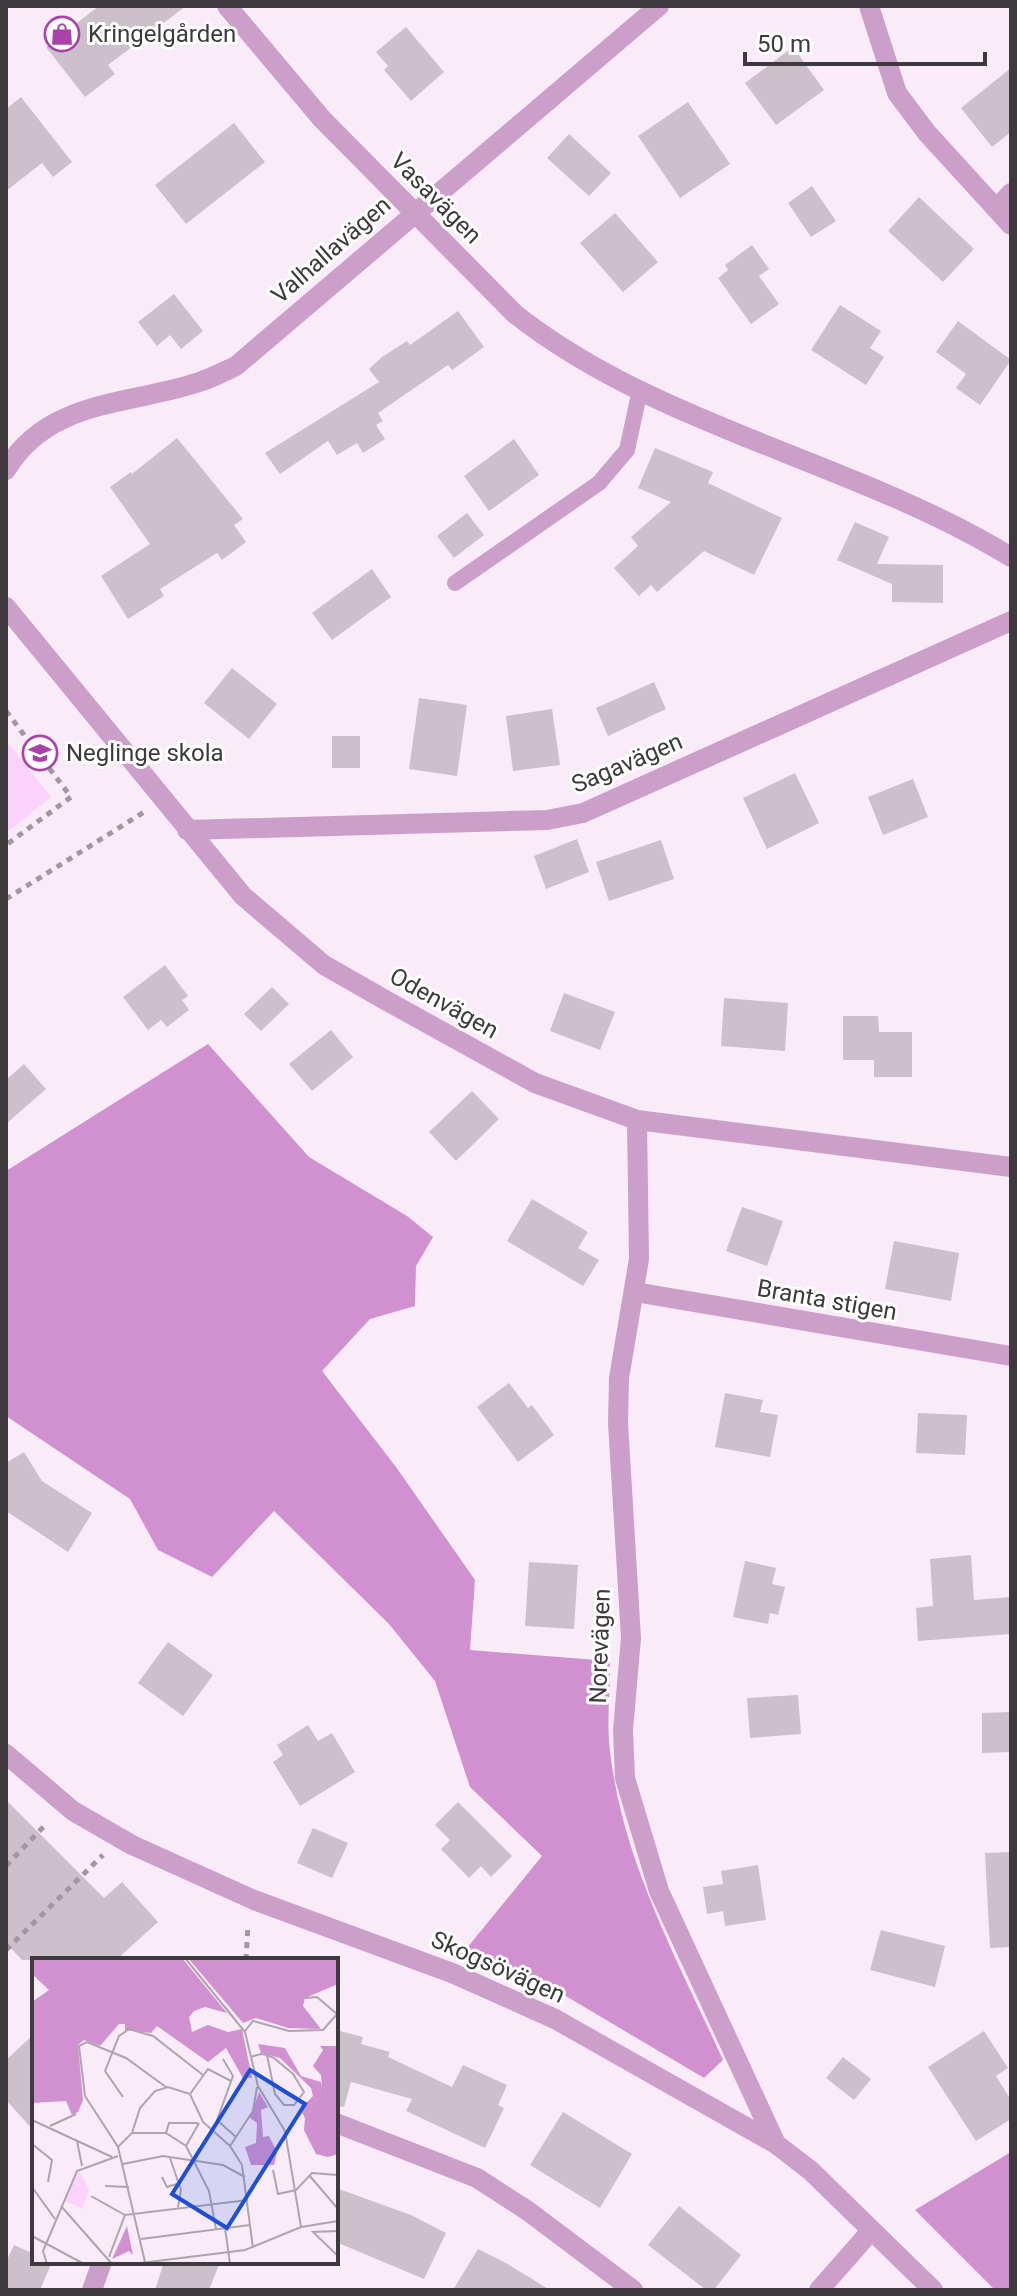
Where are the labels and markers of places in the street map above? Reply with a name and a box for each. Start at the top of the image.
shop icon: Kringelgården [43,15,81,53]
place label: Kringelgården [88,20,236,48]
school or university icon: Neglinge skola [21,734,59,772]
place label: Neglinge skola [66,739,224,767]

